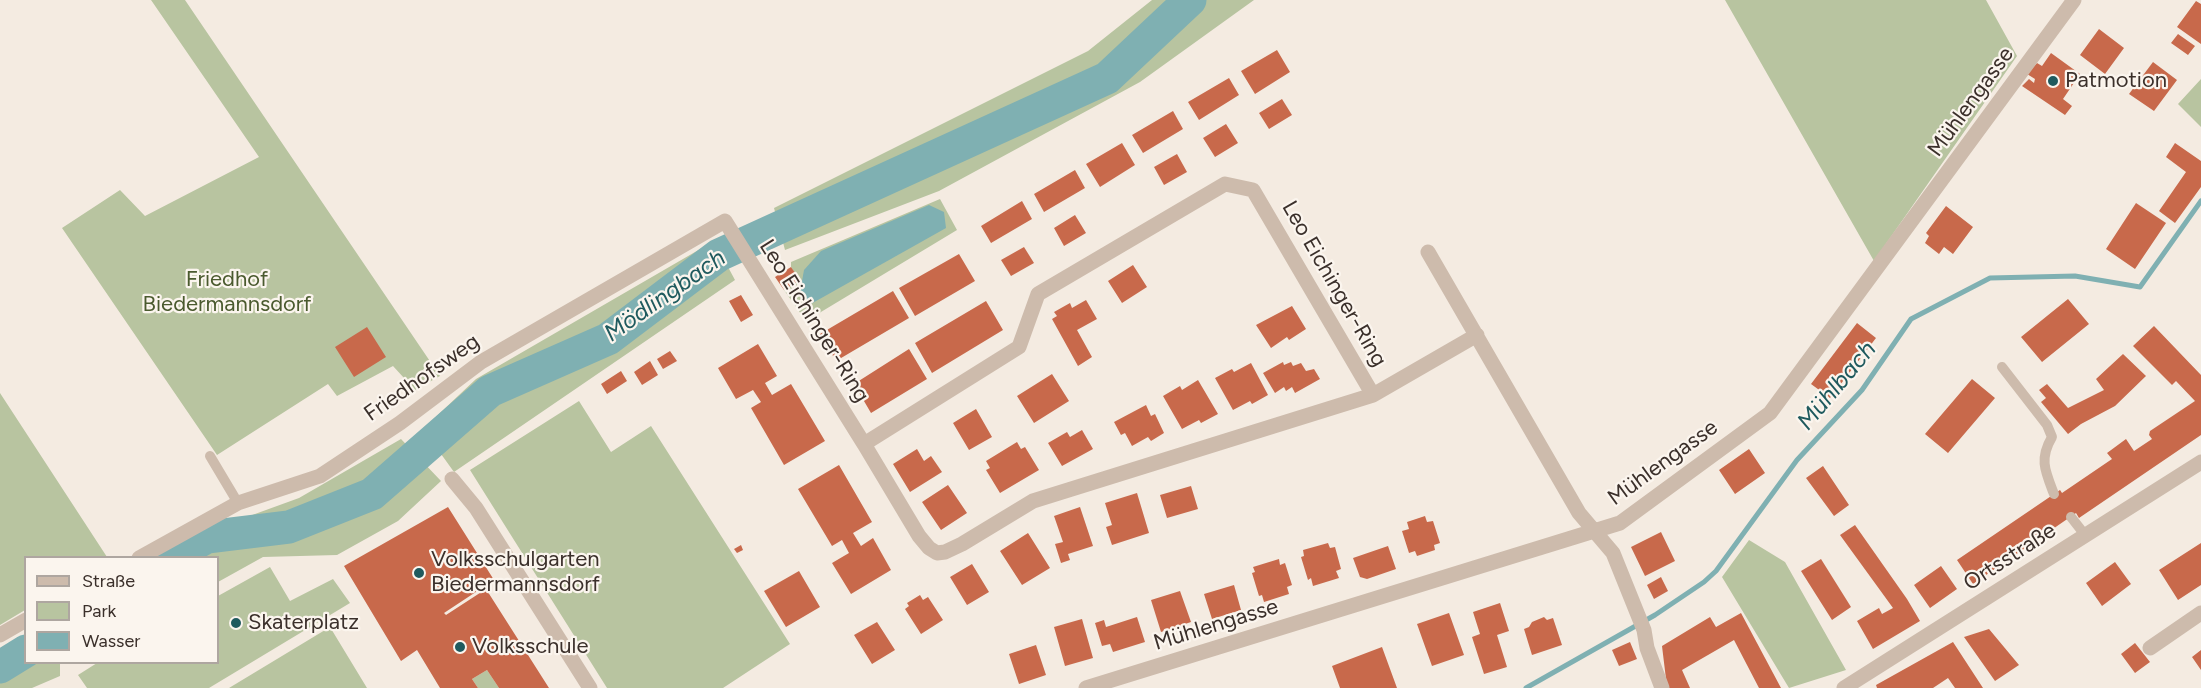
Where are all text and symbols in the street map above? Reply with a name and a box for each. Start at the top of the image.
street label: Mühlengasse [1922,42,2020,162]
place label: Patmotion [2065,68,2167,94]
marker: Patmotion [2046,74,2060,88]
street label: Leo Eichinger-Ring [1276,196,1392,372]
street label: Leo Eichinger-Ring [753,235,875,407]
water label: Mödlingbach [599,244,731,348]
park label: Friedhof Biedermannsdorf [143,267,311,318]
street label: Friedhofsweg [359,329,485,427]
water label: Mühlbach [1792,336,1882,436]
street label: Mühlengasse [1603,414,1723,512]
street label: Ortsstraße [1959,517,2061,597]
place label: Volksschulgarten Biedermannsdorf [431,547,600,598]
legend [24,556,219,664]
marker: Volksschulgarten Biedermannsdorf [412,566,426,580]
text: Straße [82,570,135,592]
street label: Mühlengasse [1150,594,1282,656]
text: Park [82,600,116,622]
place label: Skaterplatz [248,610,359,636]
marker: Skaterplatz [229,616,243,630]
text: Wasser [82,630,140,652]
place label: Volksschule [472,634,588,660]
marker: Volksschule [453,640,467,654]

